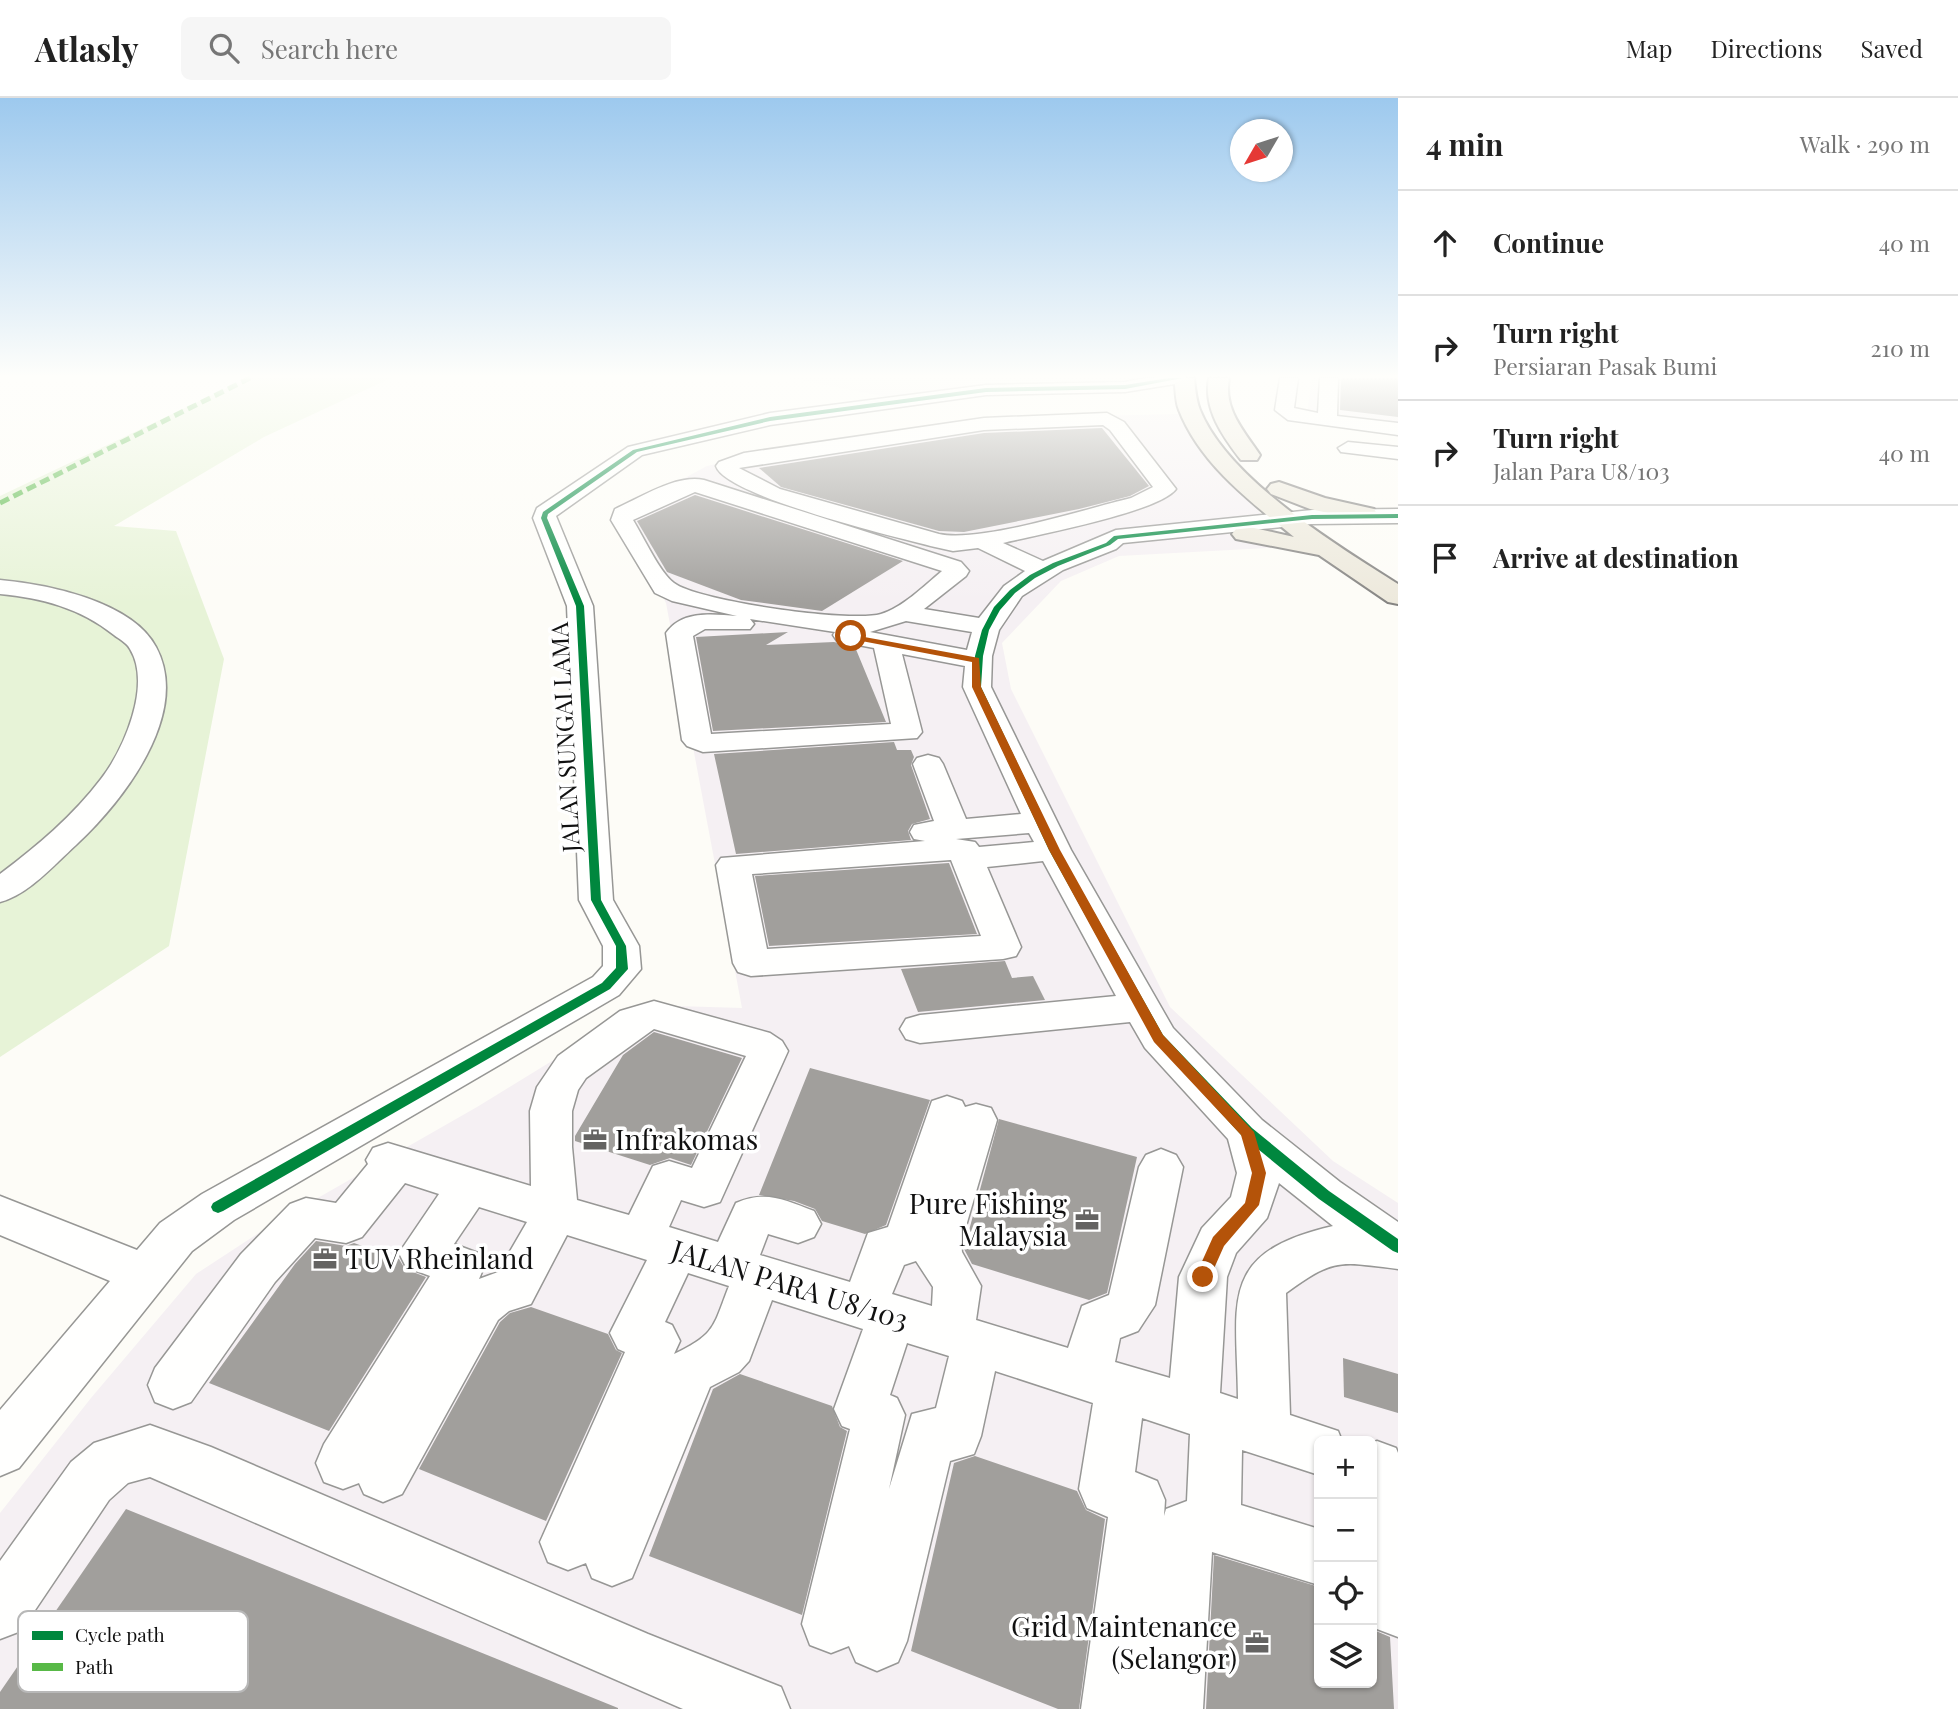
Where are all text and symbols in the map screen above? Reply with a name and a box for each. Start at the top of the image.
search box [181,17,671,80]
text: Atlasly [35,26,139,70]
icon: search [205,29,243,67]
text: Search here [261,31,398,66]
text: Map [1626,32,1672,64]
text: Directions [1710,32,1823,64]
text: Saved [1861,32,1923,64]
north arrow [1230,119,1293,182]
text: 4 min [1426,124,1504,164]
text: Walk · 290 m [1800,128,1930,159]
icon: ahead [1426,224,1464,262]
text: Continue [1493,225,1604,260]
text: 40 m [1879,227,1930,258]
text: Turn right [1493,315,1619,350]
icon: right [1426,329,1464,367]
text: 210 m [1871,332,1930,363]
text: Persiaran Pasak Bumi [1493,350,1717,381]
text: Turn right [1493,420,1619,455]
icon: right [1426,434,1464,472]
text: 40 m [1879,437,1930,468]
text: Jalan Para U8/103 [1493,455,1670,486]
icon: arrive [1426,539,1464,577]
text: Arrive at destination [1493,540,1739,575]
street label: JALAN SUNGAI LAMA [542,620,586,854]
route start [835,620,866,651]
place label: Infrakomas [615,1120,758,1157]
office icon: Infrakomas [581,1126,609,1154]
place label: Pure Fishing Malaysia [909,1184,1067,1253]
office icon: Pure Fishing Malaysia [1073,1206,1101,1234]
street label: JALAN PARA U8/103 [667,1230,913,1337]
place label: TUV Rheinland [345,1239,534,1276]
office icon: TUV Rheinland [311,1245,339,1273]
route end [1187,1261,1218,1292]
map controls [1314,1436,1377,1688]
button: + [1314,1436,1377,1499]
button: − [1314,1499,1377,1562]
button: locate [1314,1562,1377,1625]
place label: Grid Maintenance (Selangor) [1011,1607,1237,1676]
legend [18,1611,248,1692]
text: Cycle path [75,1621,165,1647]
button: layers [1314,1625,1377,1688]
office icon: Grid Maintenance (Selangor) [1243,1629,1271,1657]
text: Path [75,1653,113,1679]

